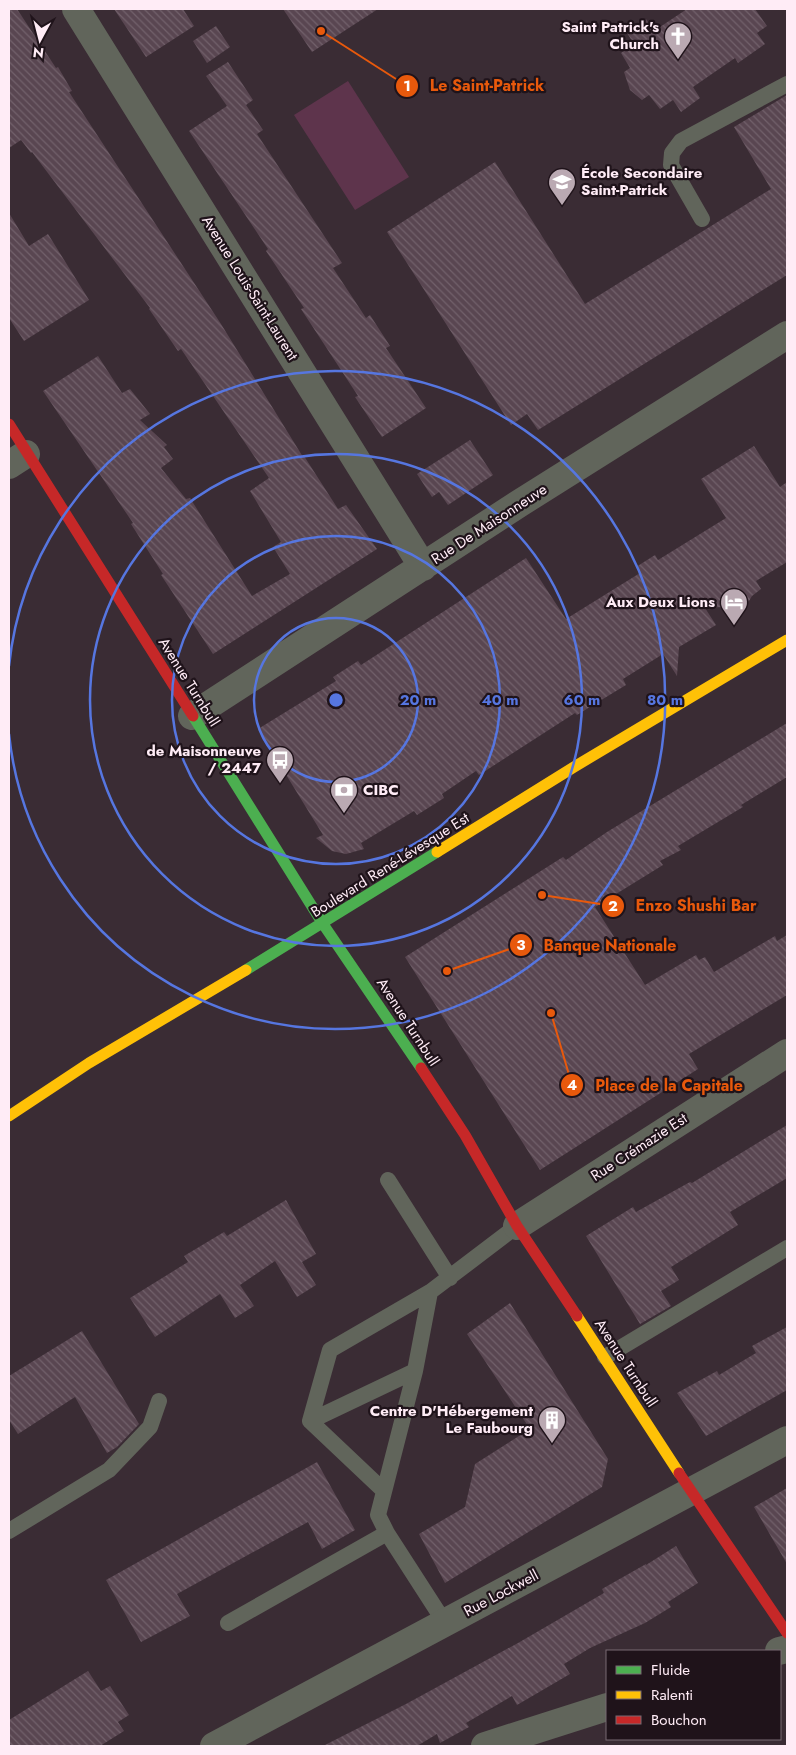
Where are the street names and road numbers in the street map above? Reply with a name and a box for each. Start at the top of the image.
street label: Avenue Louis-Saint-Laurent [196,211,304,365]
street label: Rue De Maisonneuve [427,478,551,570]
street label: Avenue Turnbull [153,633,225,731]
street label: Boulevard René-Lévesque Est [306,807,474,923]
street label: Avenue Turnbull [371,974,445,1070]
street label: Rue Crémazie Est [586,1107,692,1187]
street label: Avenue Turnbull [589,1315,663,1411]
street label: Rue Lockwell [460,1564,542,1622]

